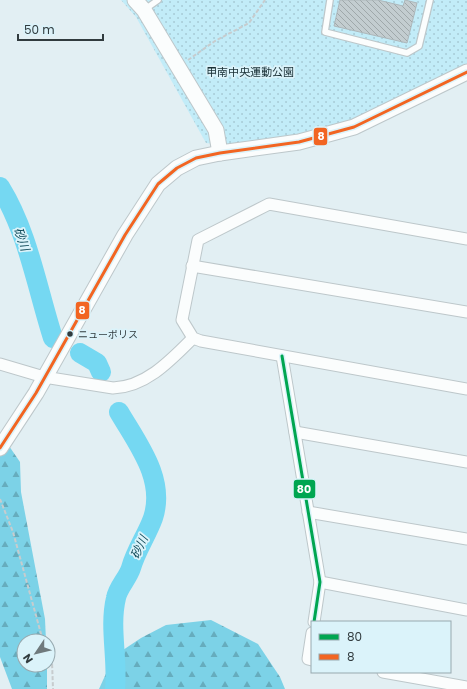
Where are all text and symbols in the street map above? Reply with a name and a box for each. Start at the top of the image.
scale bar [18,16,103,42]
text: 50 m [24,21,55,38]
park label: 甲南中央運動公園 [206,64,294,80]
line badge: 8 [313,127,328,146]
text: 8 [317,128,325,144]
water label: 砂川 [10,225,35,255]
line badge: 8 [75,301,90,320]
text: 8 [78,302,86,318]
place label: ニューポリス [78,327,138,342]
marker: ニューポリス [65,329,75,339]
line badge: 80 [293,479,316,499]
text: 80 [297,481,311,497]
water label: 砂川 [126,531,153,561]
legend [311,621,451,673]
text: 80 [347,628,362,645]
north arrow [16,633,56,673]
text: 8 [347,648,355,665]
text: N [19,651,37,667]

